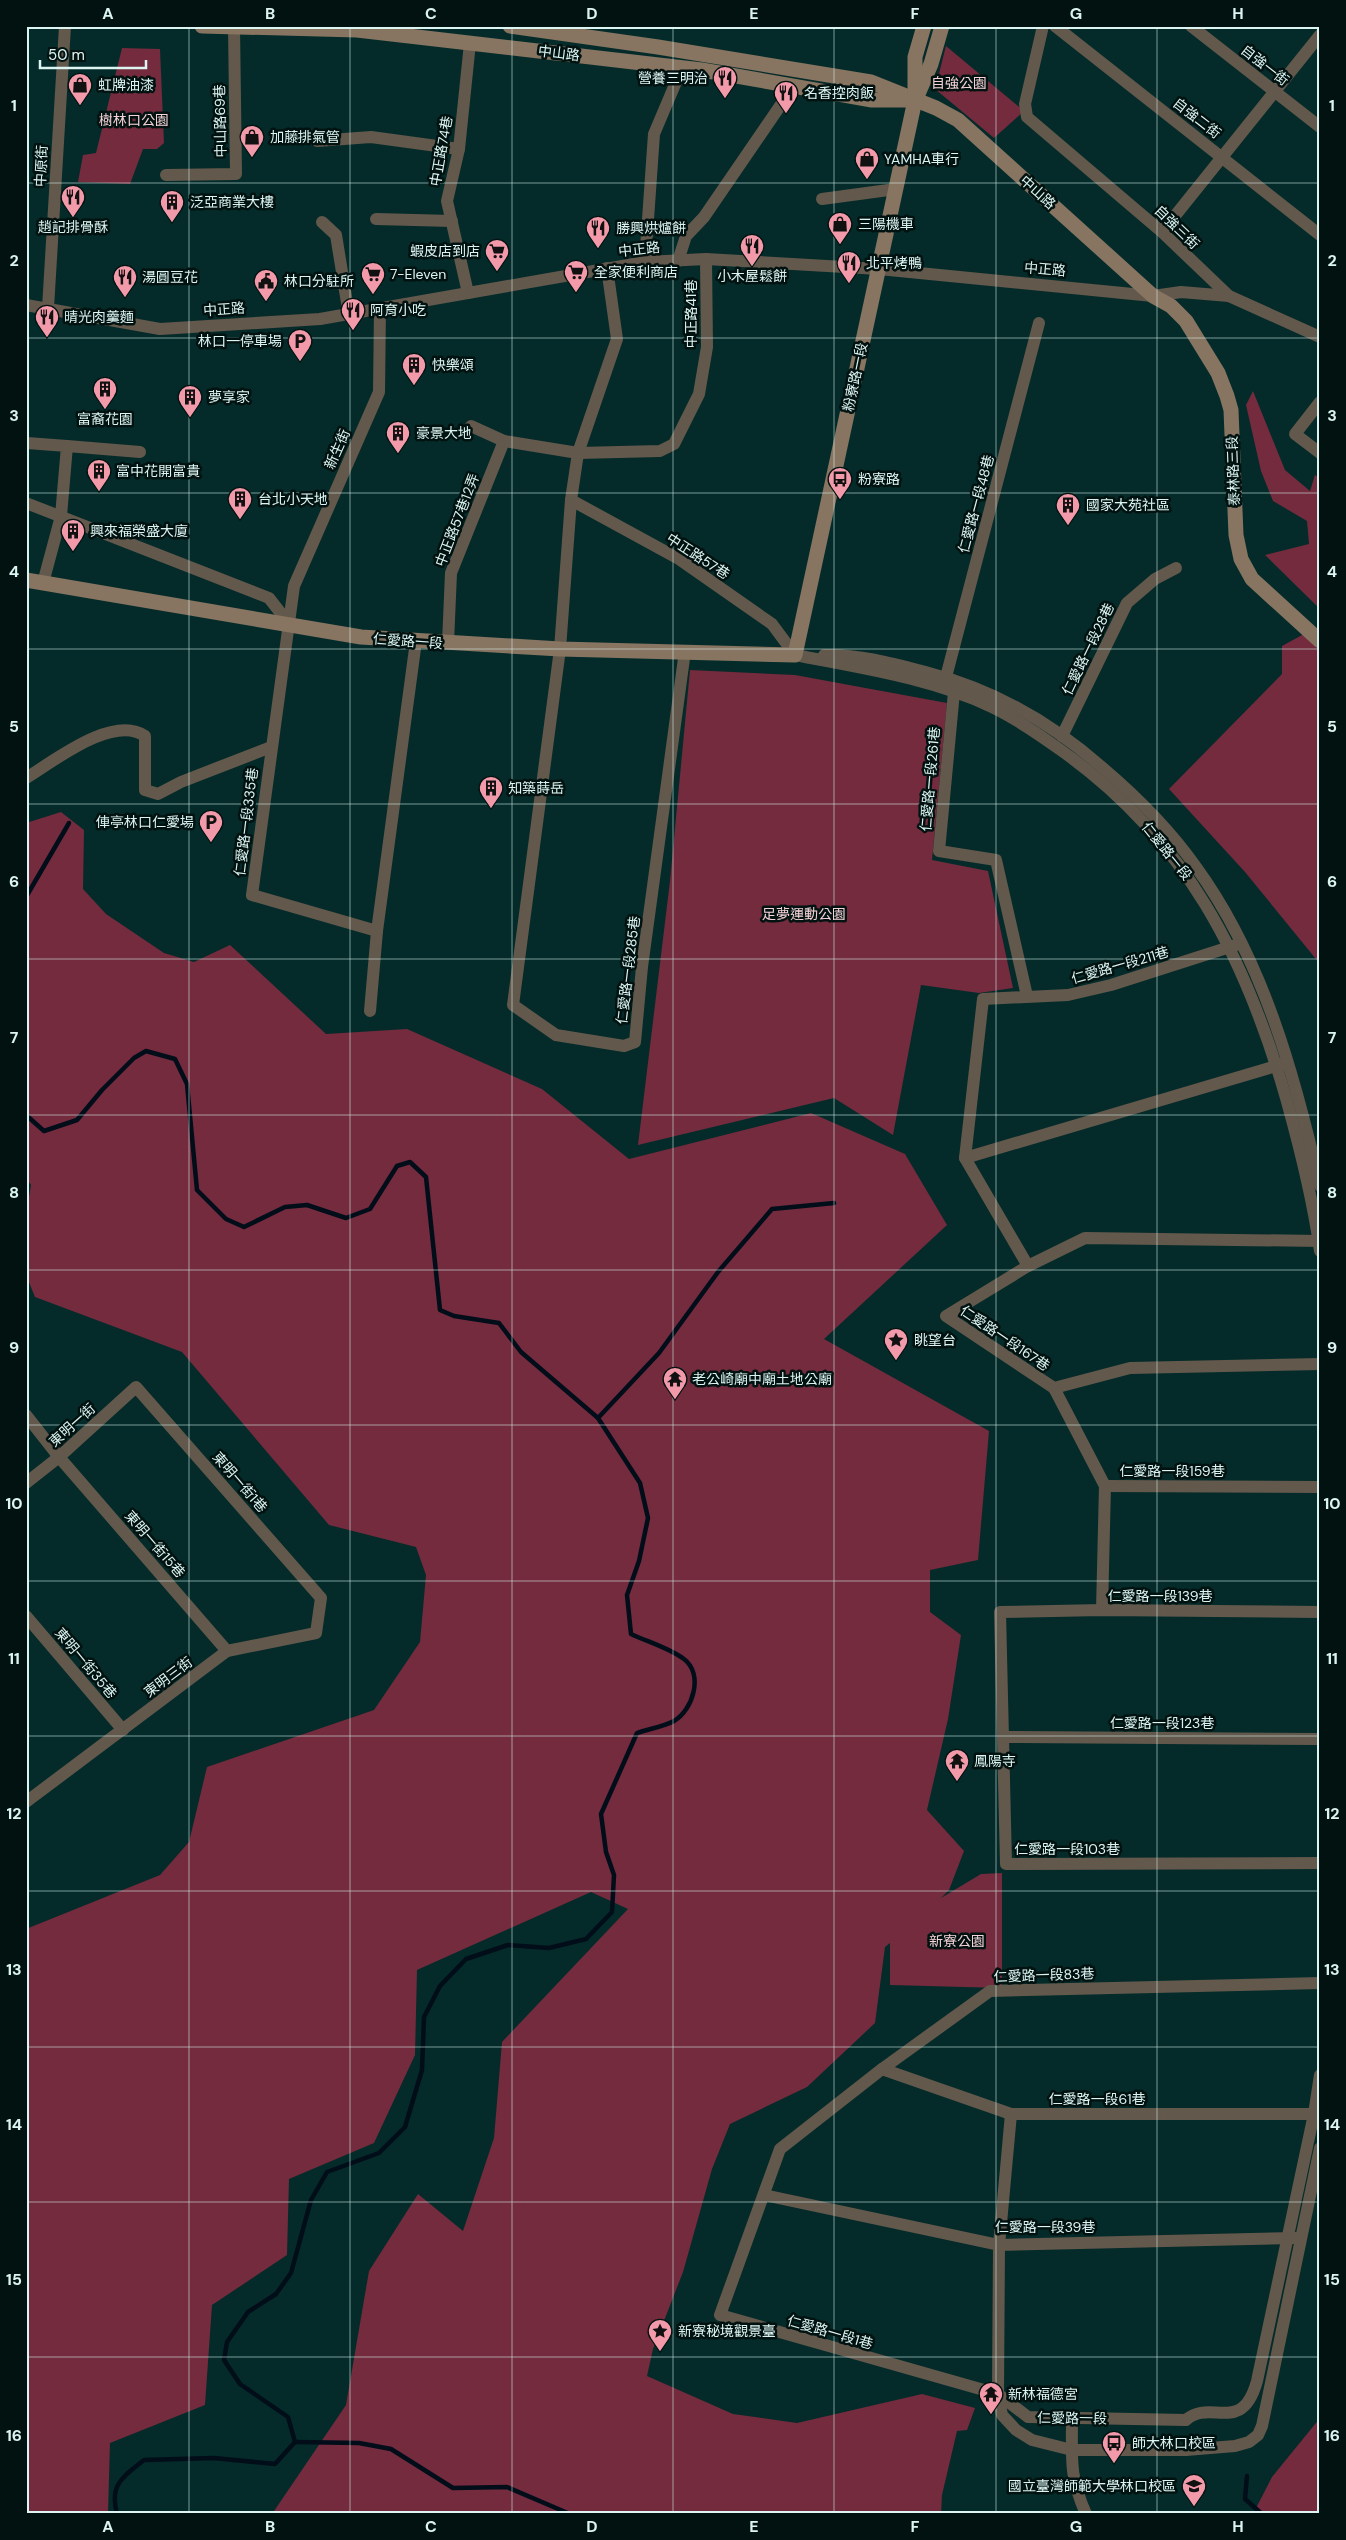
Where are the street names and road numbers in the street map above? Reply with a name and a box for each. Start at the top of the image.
street label: 自強一街 [1237,41,1293,89]
street label: 中山路 [537,42,581,64]
street label: 中山路69巷 [210,84,230,158]
street label: 自強二街 [1169,94,1225,142]
street label: 中正路74巷 [426,114,456,188]
street label: 中原街 [31,145,51,187]
street label: 中山路 [1016,171,1060,213]
street label: 自強三街 [1151,201,1203,253]
street label: 中正路 [617,238,661,260]
street label: 中正路 [1023,258,1067,280]
street label: 中正路41巷 [682,280,700,348]
street label: 中正路 [202,299,246,319]
street label: 粉寮路一段 [839,341,871,413]
street label: 新生街 [320,426,354,472]
street label: 泰林路三段 [1223,436,1243,506]
street label: 仁愛路一段48巷 [954,453,998,555]
street label: 中正路57巷12弄 [431,471,483,569]
street label: 中正路57巷 [663,529,733,583]
street label: 仁愛路一段28巷 [1058,600,1118,698]
street label: 仁愛路一段 [372,630,444,652]
street label: 仁愛路一段261巷 [916,726,944,832]
street label: 仁愛路一段335巷 [230,767,262,877]
street label: 仁愛路一段 [1138,818,1196,884]
street label: 仁愛路一段285巷 [612,915,644,1025]
street label: 仁愛路一段211巷 [1069,942,1171,988]
street label: 仁愛路一段167巷 [957,1301,1053,1375]
street label: 東明一街 [45,1400,99,1450]
street label: 東明一街1巷 [209,1448,271,1516]
street label: 仁愛路一段159巷 [1119,1462,1225,1480]
street label: 東明一街15巷 [121,1507,189,1581]
street label: 仁愛路一段139巷 [1107,1587,1213,1605]
street label: 東明一街35巷 [51,1624,121,1702]
street label: 東明三街 [140,1653,196,1701]
street label: 仁愛路一段123巷 [1110,1714,1214,1732]
street label: 仁愛路一段103巷 [1014,1840,1120,1858]
street label: 仁愛路一段83巷 [993,1964,1095,1986]
street label: 仁愛路一段61巷 [1048,2090,1146,2108]
street label: 仁愛路一段39巷 [995,2218,1095,2236]
street label: 仁愛路一段1巷 [785,2311,875,2353]
street label: 仁愛路一段 [1037,2408,1107,2428]

